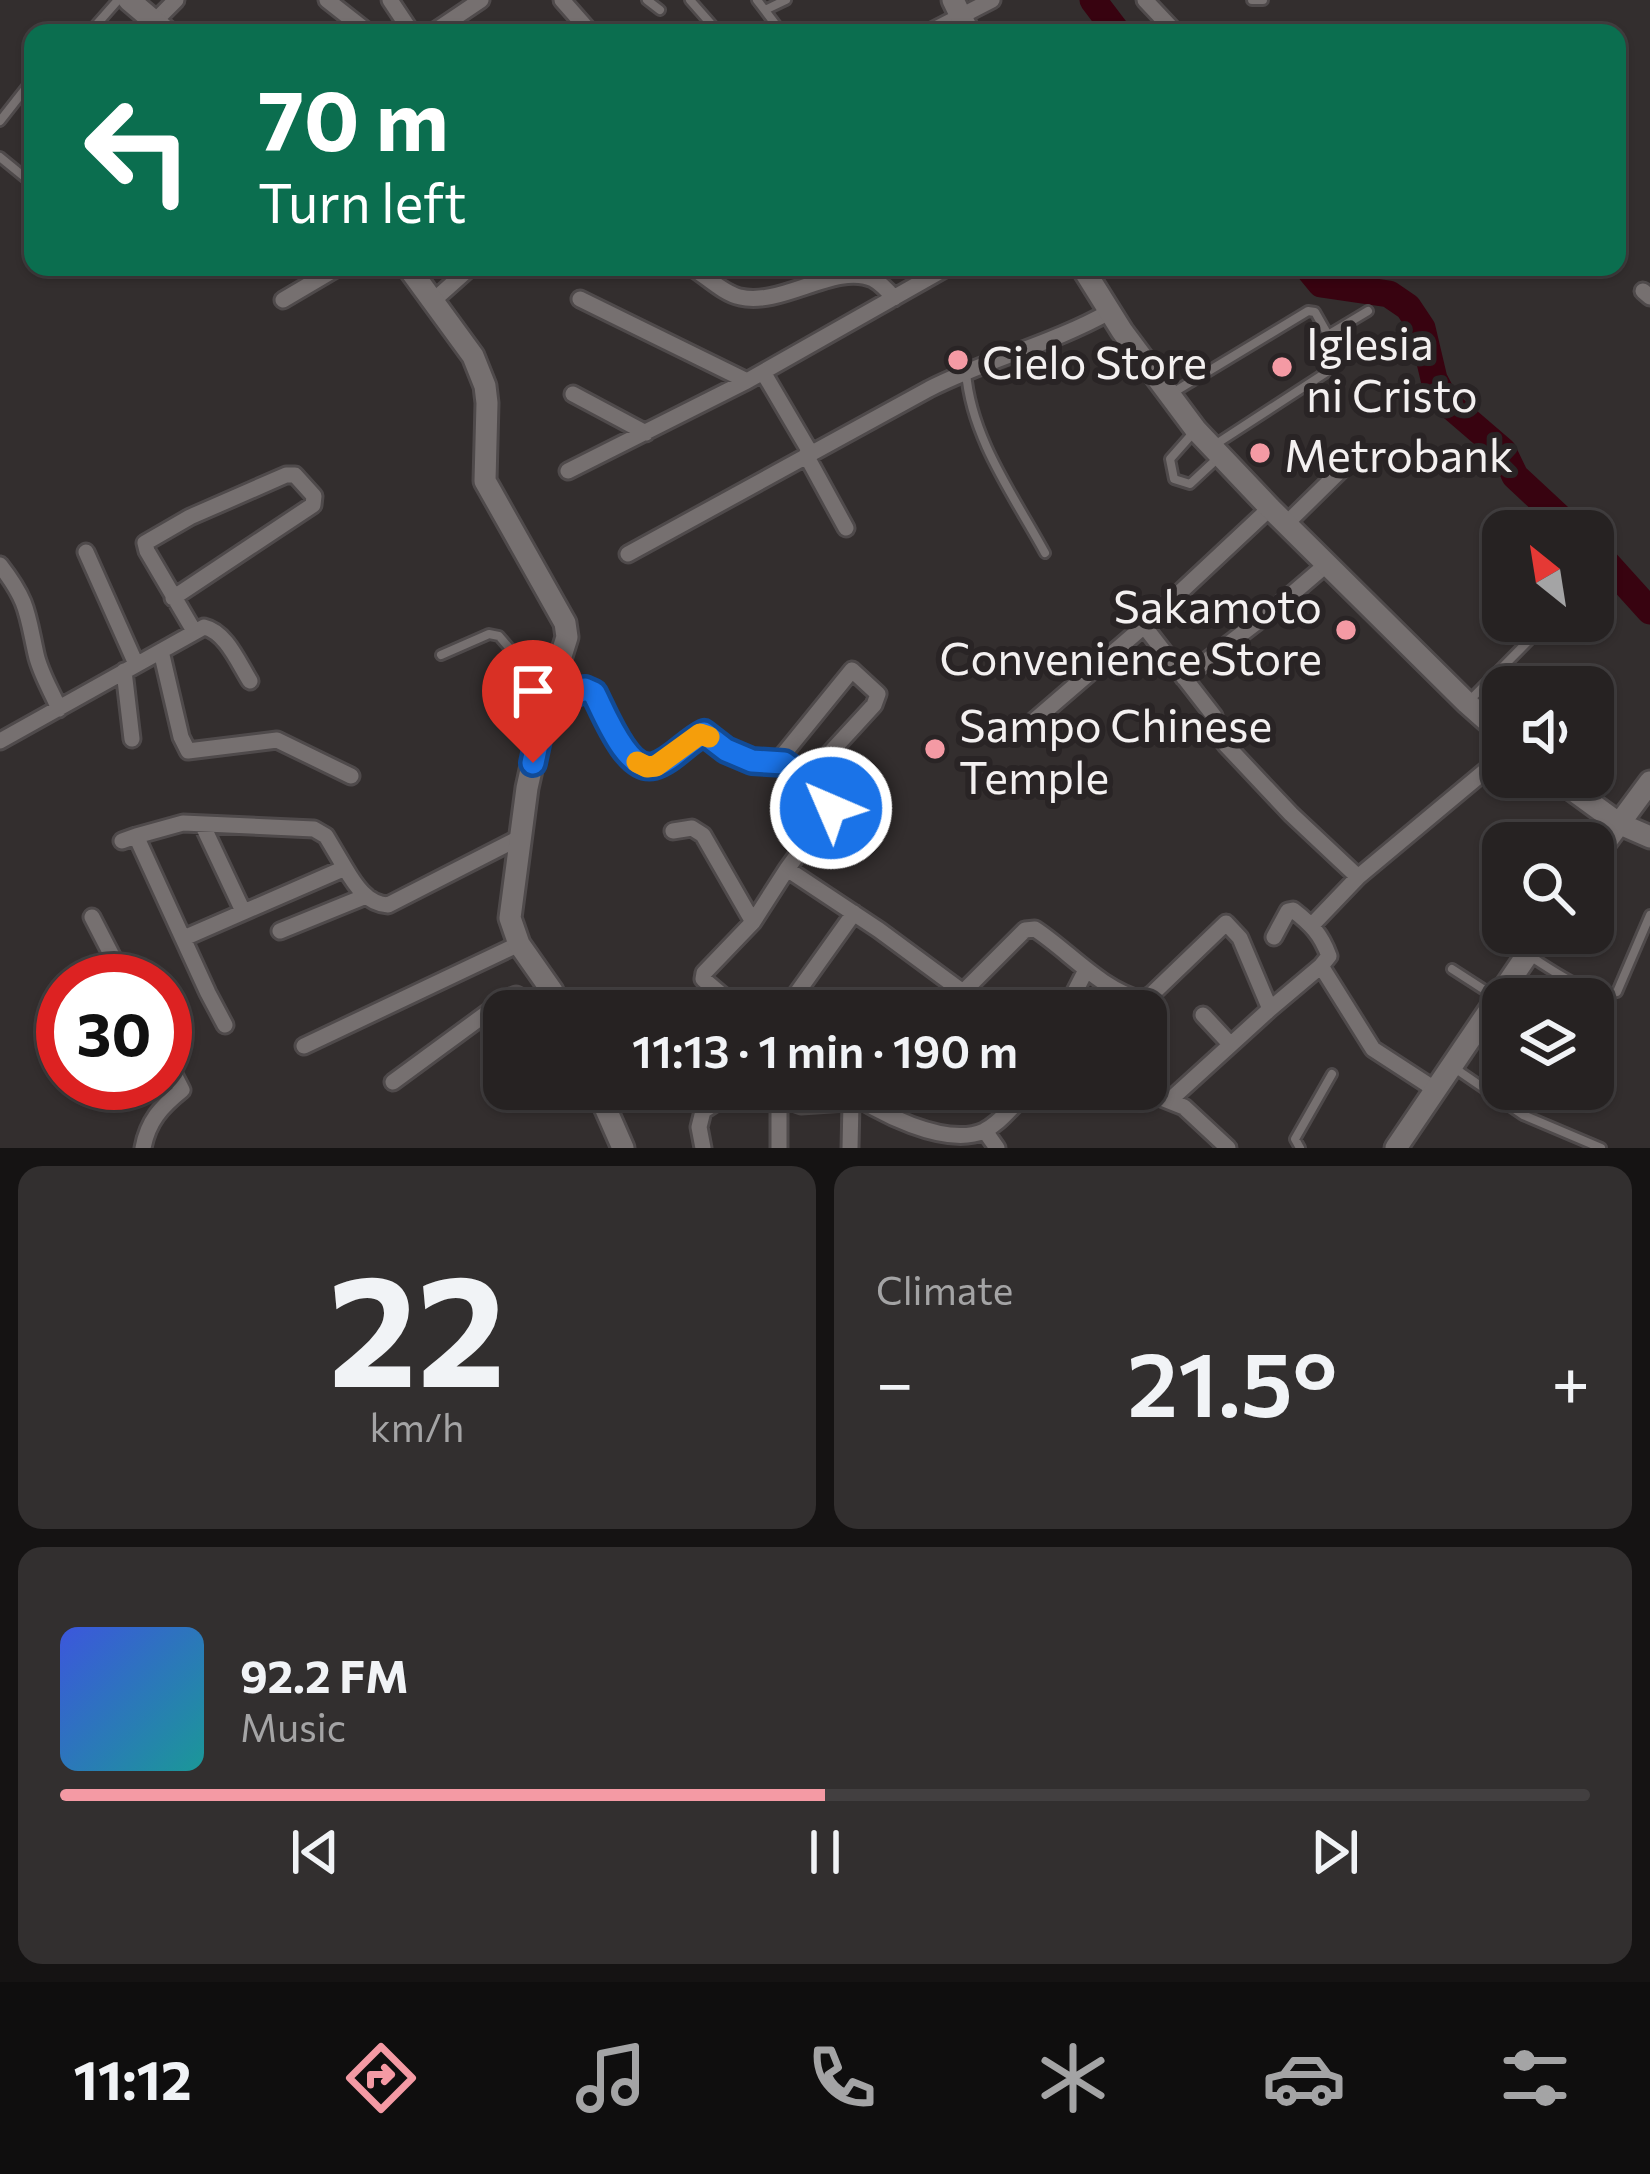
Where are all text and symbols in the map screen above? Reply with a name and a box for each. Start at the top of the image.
text: 70 m [258,66,449,168]
icon: left [60,72,216,228]
text: Turn left [258,168,466,234]
place label: Iglesia ni Cristo [1306,314,1478,421]
place label: Cielo Store [982,333,1207,388]
marker: Cielo Store [945,347,971,373]
marker: Iglesia ni Cristo [1269,354,1295,380]
place label: Metrobank [1284,426,1513,481]
marker: Metrobank [1247,440,1273,466]
north arrow [1482,510,1614,642]
map controls [1482,510,1614,1110]
place label: Sakamoto Convenience Store [940,577,1322,684]
marker: Sakamoto Convenience Store [1333,617,1359,643]
pin [482,640,584,763]
icon: arrive [500,658,566,724]
button: sound [1482,666,1614,798]
place label: Sampo Chinese Temple [959,696,1272,803]
marker: Sampo Chinese Temple [922,736,948,762]
position arrow [768,745,894,871]
button: search [1482,822,1614,954]
speed limit sign: 30 [36,954,192,1110]
button: layers [1482,978,1614,1110]
text: 11:13 · 1 min · 190 m [632,1022,1018,1077]
text: 22 [328,1228,506,1419]
text: Climate [876,1265,1013,1313]
text: 21.5° [1127,1325,1338,1436]
text: − [876,1340,914,1421]
text: + [1551,1340,1590,1421]
text: km/h [370,1402,464,1450]
text: 92.2 FM [240,1647,409,1702]
text: Music [240,1702,346,1750]
icon: previous [282,1819,348,1885]
icon: pause [792,1819,858,1885]
icon: next [1302,1819,1368,1885]
icon: directions [339,2036,423,2120]
icon: music [569,2036,653,2120]
icon: phone [800,2036,884,2120]
icon: climate [1031,2036,1115,2120]
icon: car [1262,2036,1346,2120]
icon: filters [1493,2036,1577,2120]
text: 11:12 [73,2045,192,2111]

